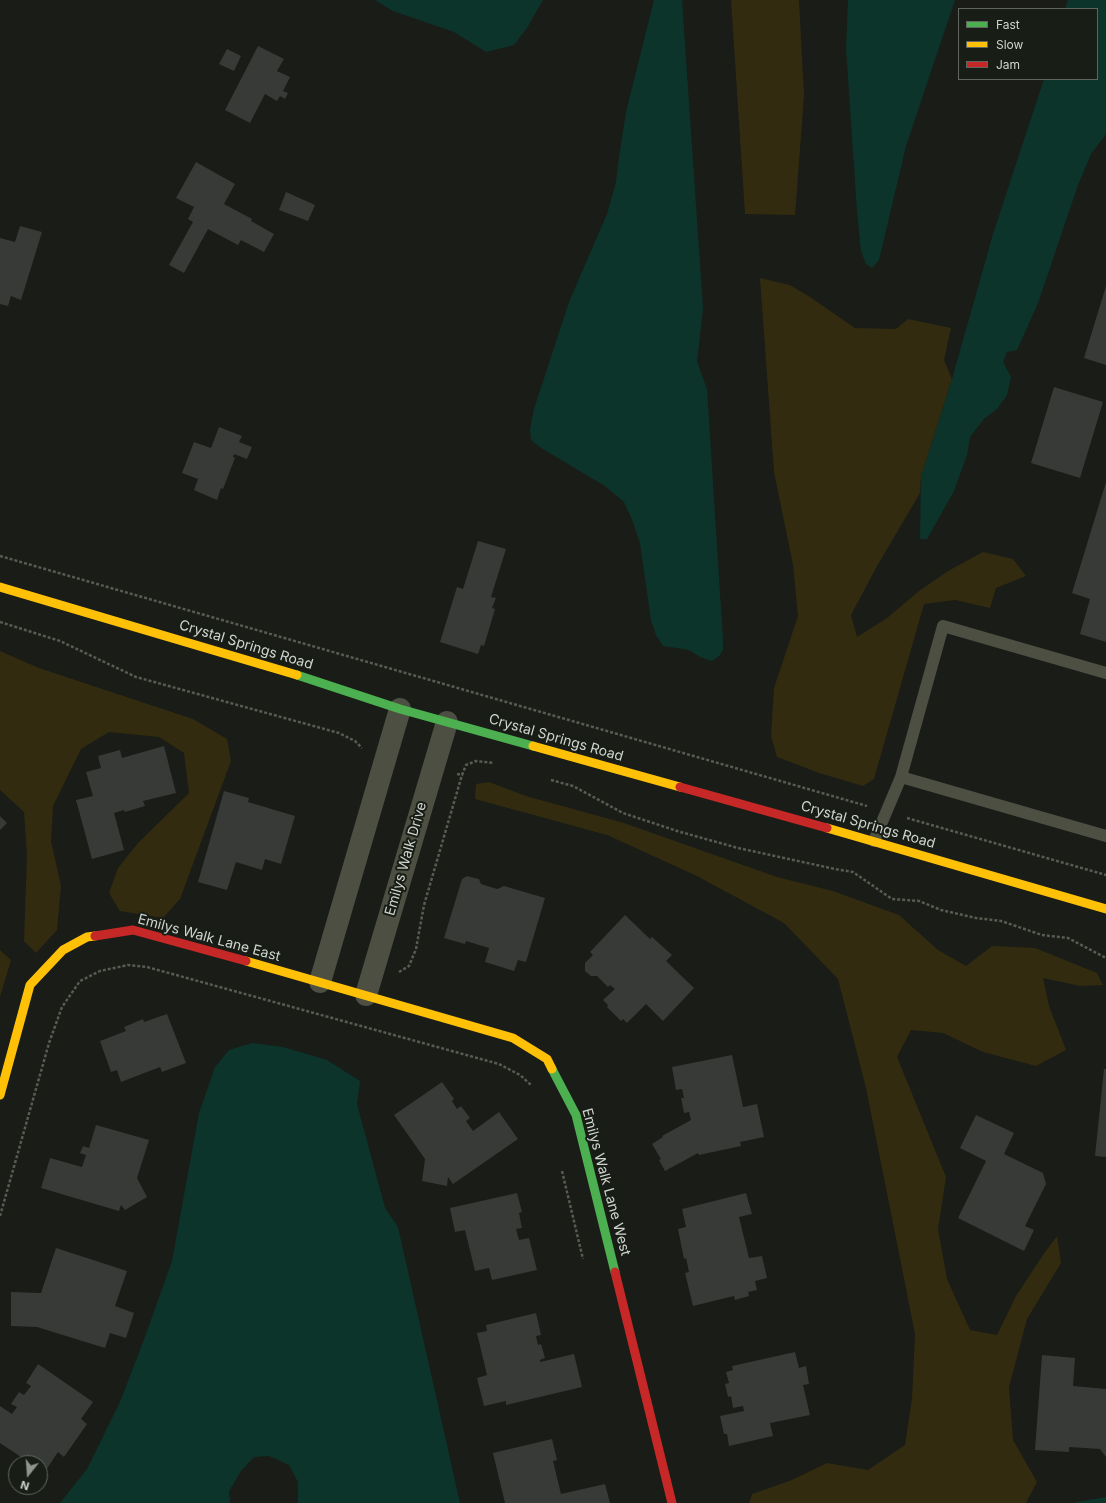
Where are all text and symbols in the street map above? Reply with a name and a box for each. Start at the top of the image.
legend [958,8,1098,80]
text: Fast [996,17,1020,32]
text: Slow [996,37,1023,52]
text: Jam [996,57,1020,72]
street label: Crystal Springs Road [177,617,315,673]
street label: Crystal Springs Road [487,711,625,765]
street label: Crystal Springs Road [799,798,937,852]
street label: Emilys Walk Drive [382,800,430,918]
street label: Emilys Walk Lane East [136,911,282,965]
street label: Emilys Walk Lane West [578,1106,634,1258]
north arrow [8,1455,48,1495]
text: N [19,1478,31,1493]

